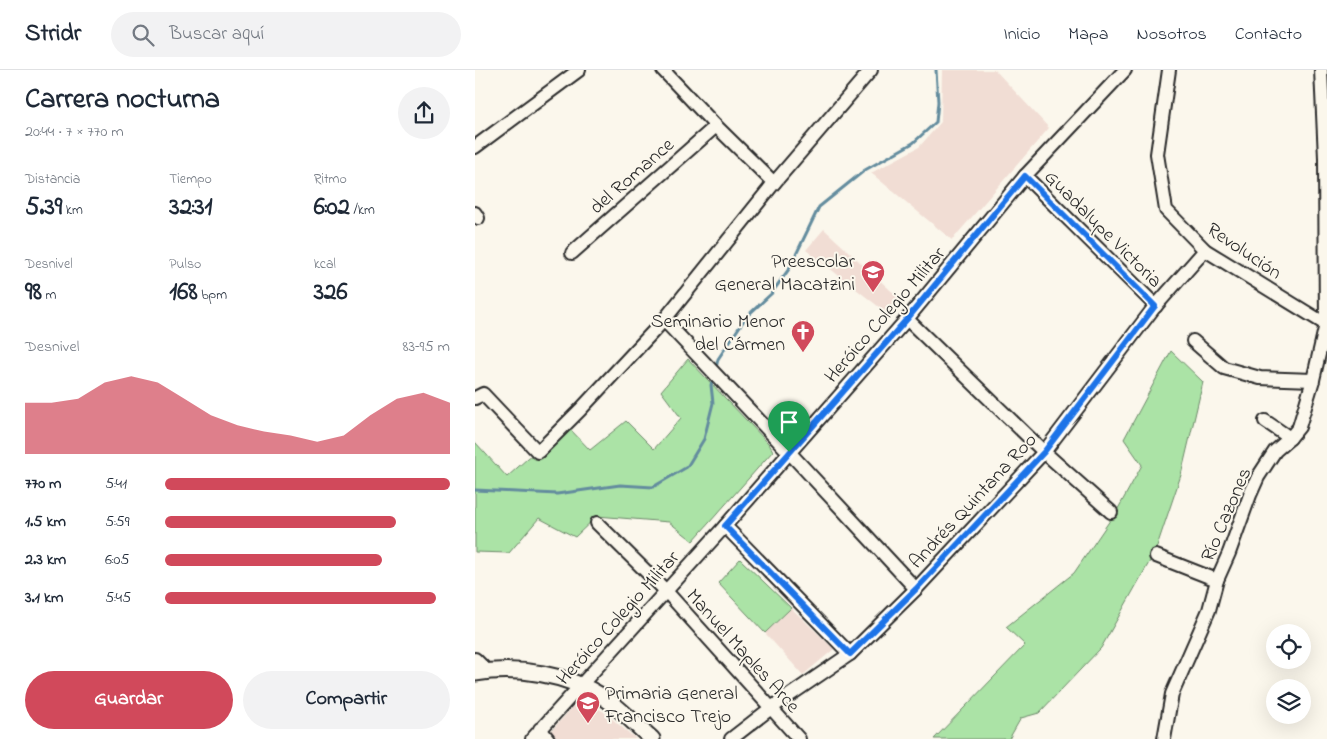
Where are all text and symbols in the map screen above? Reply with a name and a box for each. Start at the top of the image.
search box [111,12,461,57]
text: Stridr [25,17,81,52]
icon: search [129,21,157,49]
text: Buscar aquí [169,21,264,48]
text: Inicio [1003,22,1040,48]
text: Mapa [1068,22,1109,48]
text: Nosotros [1137,22,1207,48]
text: Contacto [1235,22,1302,48]
text: Carrera nocturna [25,80,220,121]
button: share [398,87,450,139]
text: 20:44 · 7 × 770 m [25,120,124,144]
street label: del Romance [584,132,681,222]
street label: Guadalupe Victoria [1036,164,1168,296]
text: Distancia [25,169,80,190]
text: Tiempo [169,169,212,190]
text: Ritmo [314,169,347,190]
text: 5.39 [25,190,62,226]
text: 32:31 [169,190,212,226]
text: 6:02 [314,190,350,226]
text: km [62,200,83,221]
text: /km [350,200,375,221]
street label: Revolución [1200,216,1287,288]
street label: Heróico Colegio Militar [818,240,955,391]
place label: Preescolar General Macatzini [715,248,856,300]
text: Desnivel [25,254,73,275]
text: Pulso [169,254,201,275]
text: kcal [314,254,336,275]
school or university icon: Preescolar General Macatzini [860,259,886,293]
text: 98 [25,275,42,311]
text: 168 [169,275,198,311]
text: 326 [314,275,347,311]
text: m [42,285,56,306]
text: bpm [198,285,227,306]
place label: Seminario Menor del Cármen [651,308,786,360]
church icon: Seminario Menor del Cármen [790,319,816,353]
text: Desnivel [25,335,79,359]
text: 83–95 m [402,335,450,359]
pin [768,401,810,452]
icon: arrive [775,408,803,436]
street label: Andrés Quintana Roo [903,427,1045,576]
street label: Río Cazones [1194,463,1260,566]
text: 770 m [25,472,62,496]
text: 5:41 [105,472,127,496]
text: 1.5 km [25,510,66,534]
text: 5:59 [105,510,129,534]
street label: Heróico Colegio Militar [550,544,689,693]
text: 2.3 km [25,548,66,572]
text: 6:05 [105,548,129,572]
street label: Manuel Maples Arce [678,583,806,720]
text: 3.1 km [25,586,63,610]
text: 5:45 [105,586,131,610]
map controls [1266,624,1311,724]
button: locate [1266,624,1311,669]
button: Guardar [25,671,233,729]
button: Compartir [243,671,450,729]
button: layers [1266,679,1311,724]
place label: Primaria General Francisco Trejo [604,680,738,732]
school or university icon: Primaria General Francisco Trejo [575,690,601,724]

